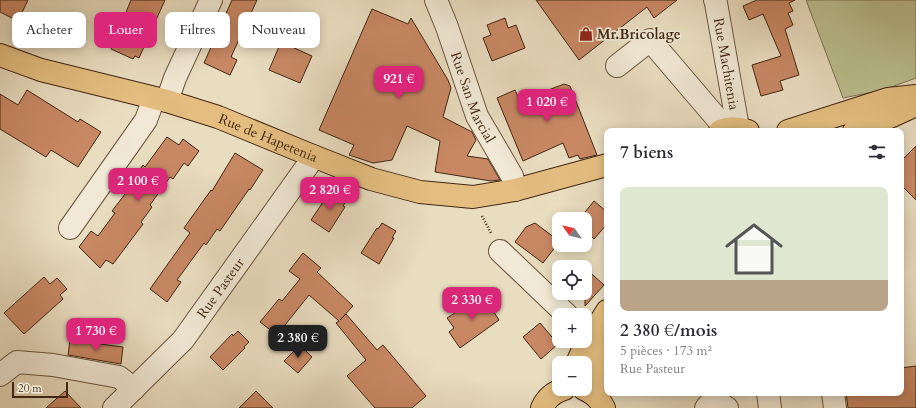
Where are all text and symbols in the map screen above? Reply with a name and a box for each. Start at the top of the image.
chip: Acheter [12,12,86,48]
chip: Louer [94,12,157,48]
chip: Filtres [165,12,230,48]
chip: Nouveau [238,12,320,48]
street label: Rue Machitenia [709,16,744,112]
place label: Mr.Bricolage [597,25,681,44]
shop icon: Mr.Bricolage [578,26,594,42]
street label: Rue San Marcial [446,49,500,147]
pin: 921 € [371,66,427,100]
text: 921 € [383,70,415,88]
pin: 1 020 € [510,89,584,123]
text: 1 020 € [526,93,568,111]
street label: Rue de Hapetenia [216,109,320,167]
text: 7 biens [620,141,673,164]
icon: filters [866,141,888,163]
pin: 2 100 € [101,168,175,202]
text: 2 100 € [117,172,159,190]
pin: 2 820 € [293,177,367,211]
text: 2 820 € [309,181,351,199]
north arrow [552,212,592,252]
map controls [552,212,592,396]
icon: home [718,213,790,285]
street label: Rue Pasteur [193,253,249,322]
button: locate [552,260,592,300]
pin: 2 330 € [435,287,509,321]
text: 2 330 € [451,291,493,309]
button: + [552,308,592,348]
pin: 1 730 € [59,318,133,352]
text: 2 380 €/mois [620,319,717,342]
text: 1 730 € [75,322,117,340]
pin: 2 380 € [261,325,335,359]
text: 2 380 € [277,329,319,347]
text: 5 pièces · 173 m² [620,342,712,360]
button: − [552,356,592,396]
text: Rue Pasteur [620,360,685,378]
scale bar [12,380,68,399]
text: 20 m [18,381,42,396]

